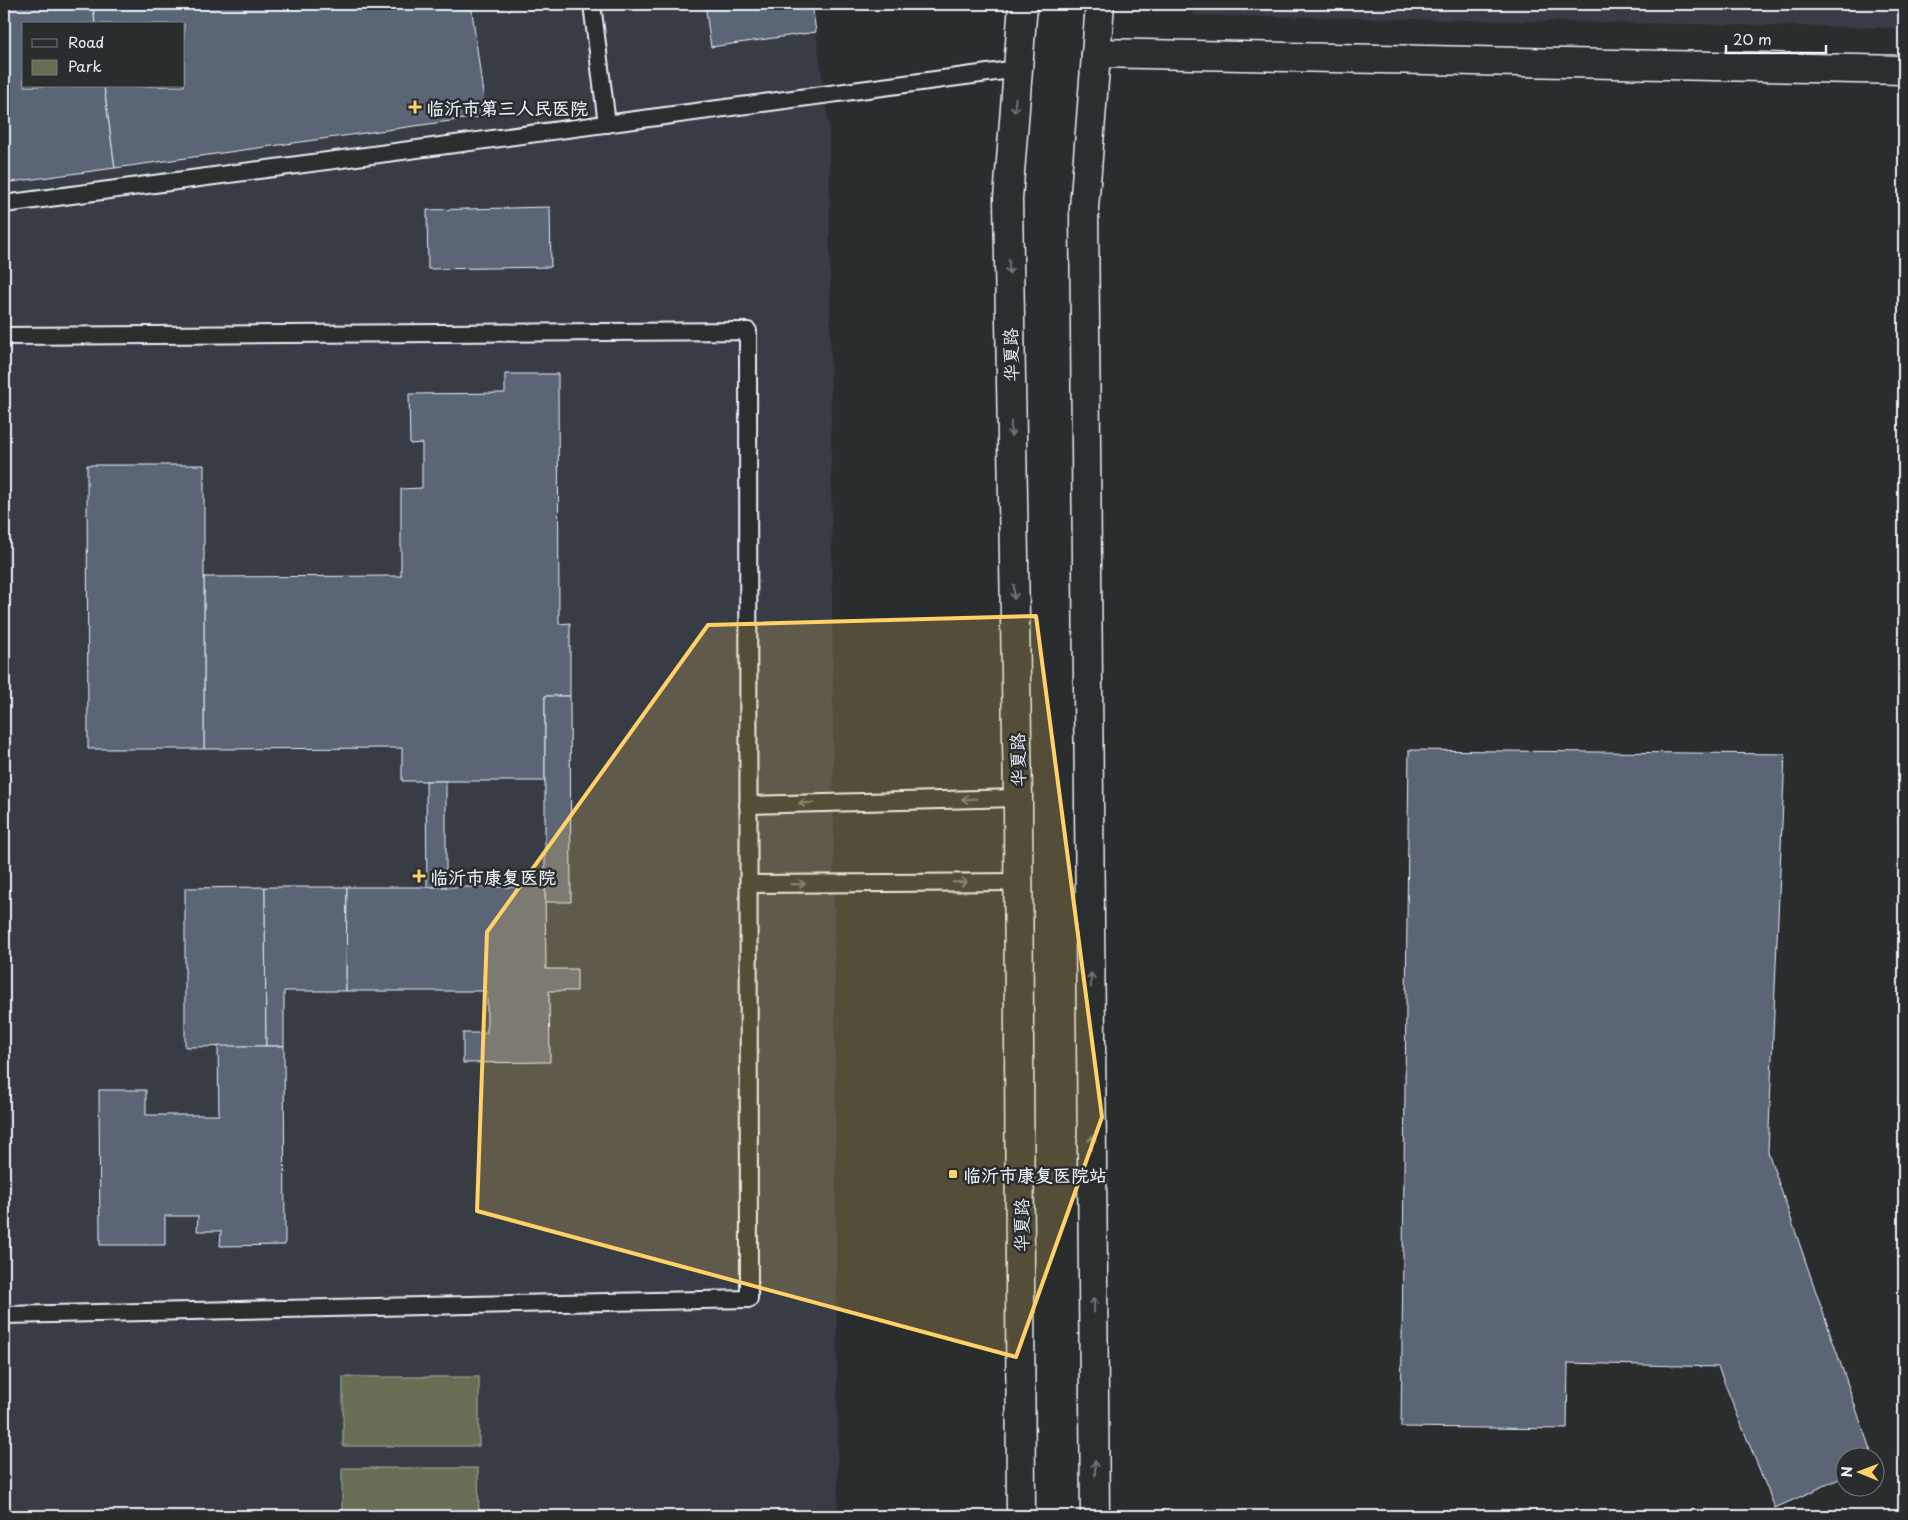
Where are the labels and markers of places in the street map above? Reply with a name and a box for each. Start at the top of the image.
place label: 临沂市第三人民医院 [426,94,588,121]
marker: 临沂市第三人民医院 [408,100,422,114]
place label: 临沂市康复医院 [430,863,556,890]
marker: 临沂市康复医院 [412,869,426,883]
place label: 临沂市康复医院站 [963,1161,1107,1188]
marker: 临沂市康复医院站 [947,1168,959,1180]

